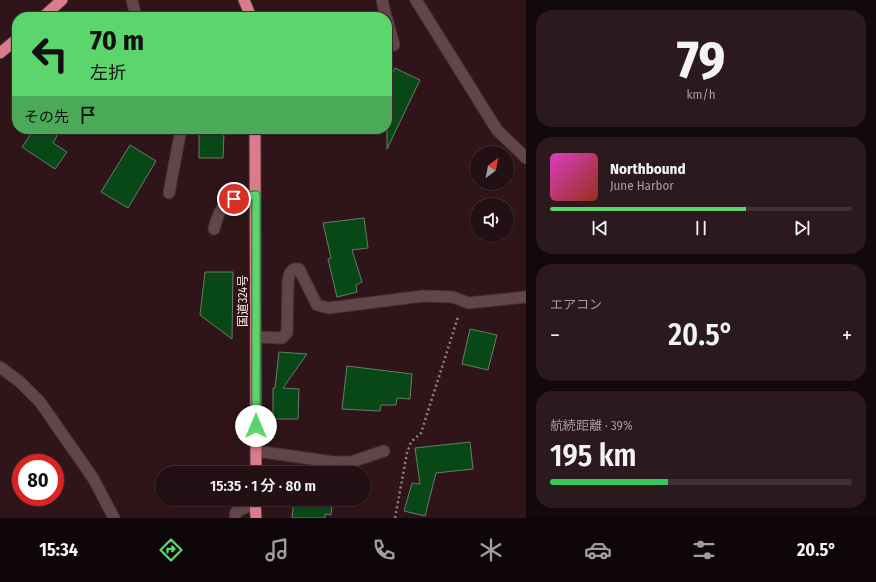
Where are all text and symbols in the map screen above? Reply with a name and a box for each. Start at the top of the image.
text: 70 m [90,24,144,57]
icon: left [24,28,76,80]
text: 79 [677,29,725,92]
text: 左折 [90,62,126,84]
text: km/h [687,87,716,102]
icon: arrive [77,104,99,126]
text: その先 [24,108,69,126]
north arrow [470,146,514,190]
map controls [470,146,514,242]
text: Northbound [610,160,686,178]
text: June Harbor [610,178,674,193]
pin [217,182,251,216]
icon: arrive [223,188,245,210]
button: sound [470,198,514,242]
icon: previous [589,217,611,239]
icon: pause [690,217,712,239]
icon: next [791,217,813,239]
street label: 国道324号 [236,275,250,327]
text: エアコン [550,297,602,312]
text: 20.5° [668,317,734,353]
text: − [550,322,560,349]
text: + [842,322,852,349]
position arrow [235,405,277,447]
text: 航続距離 · 39% [550,418,633,433]
text: 195 km [550,438,637,474]
speed limit sign: 80 [12,454,64,506]
text: 15:35 · 1 分 · 80 m [210,477,316,495]
icon: directions [157,536,185,564]
icon: music [263,536,291,564]
icon: phone [370,536,398,564]
icon: climate [477,536,505,564]
icon: car [584,536,612,564]
icon: filters [690,536,718,564]
text: 15:34 [39,539,78,561]
text: 20.5° [797,539,837,561]

